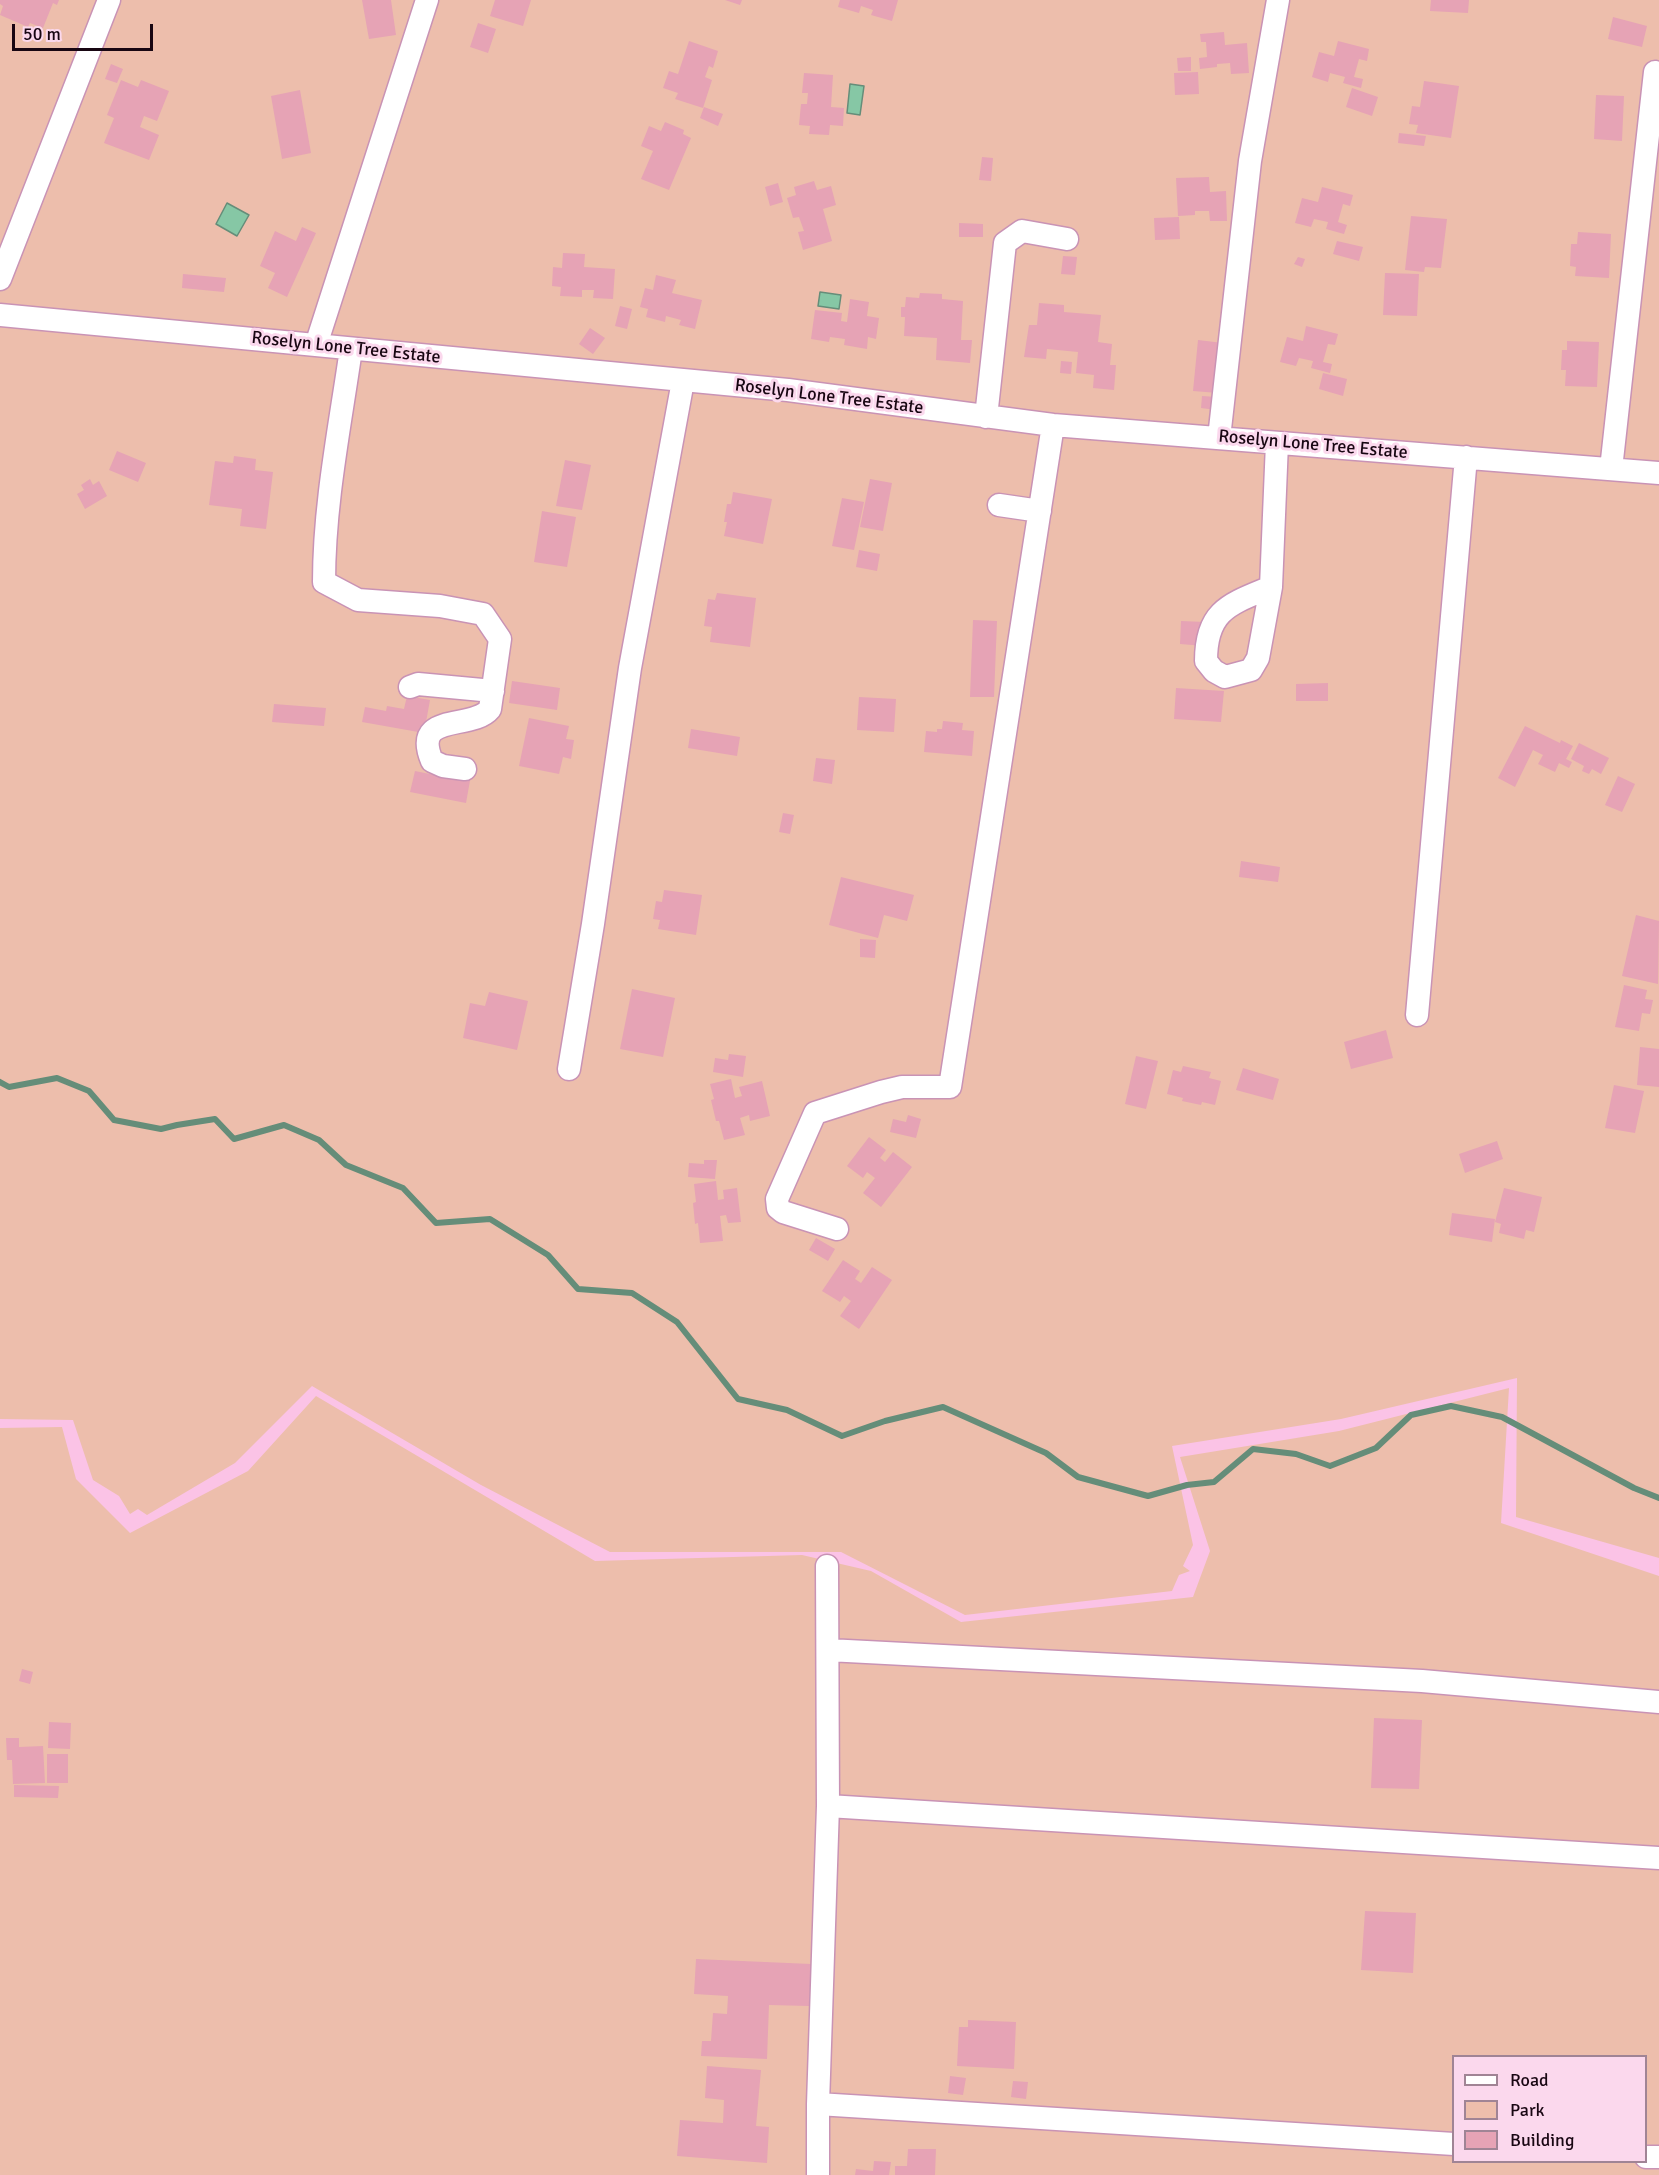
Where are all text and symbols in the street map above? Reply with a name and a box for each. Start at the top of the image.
scale bar [15,12,156,50]
text: 50 m [23,23,61,45]
street label: Roselyn Lone Tree Estate [250,327,442,369]
street label: Roselyn Lone Tree Estate [733,375,925,419]
street label: Roselyn Lone Tree Estate [1217,426,1409,464]
legend [1452,2055,1647,2163]
text: Road [1510,2069,1549,2091]
text: Park [1510,2099,1545,2121]
text: Building [1510,2129,1574,2151]

